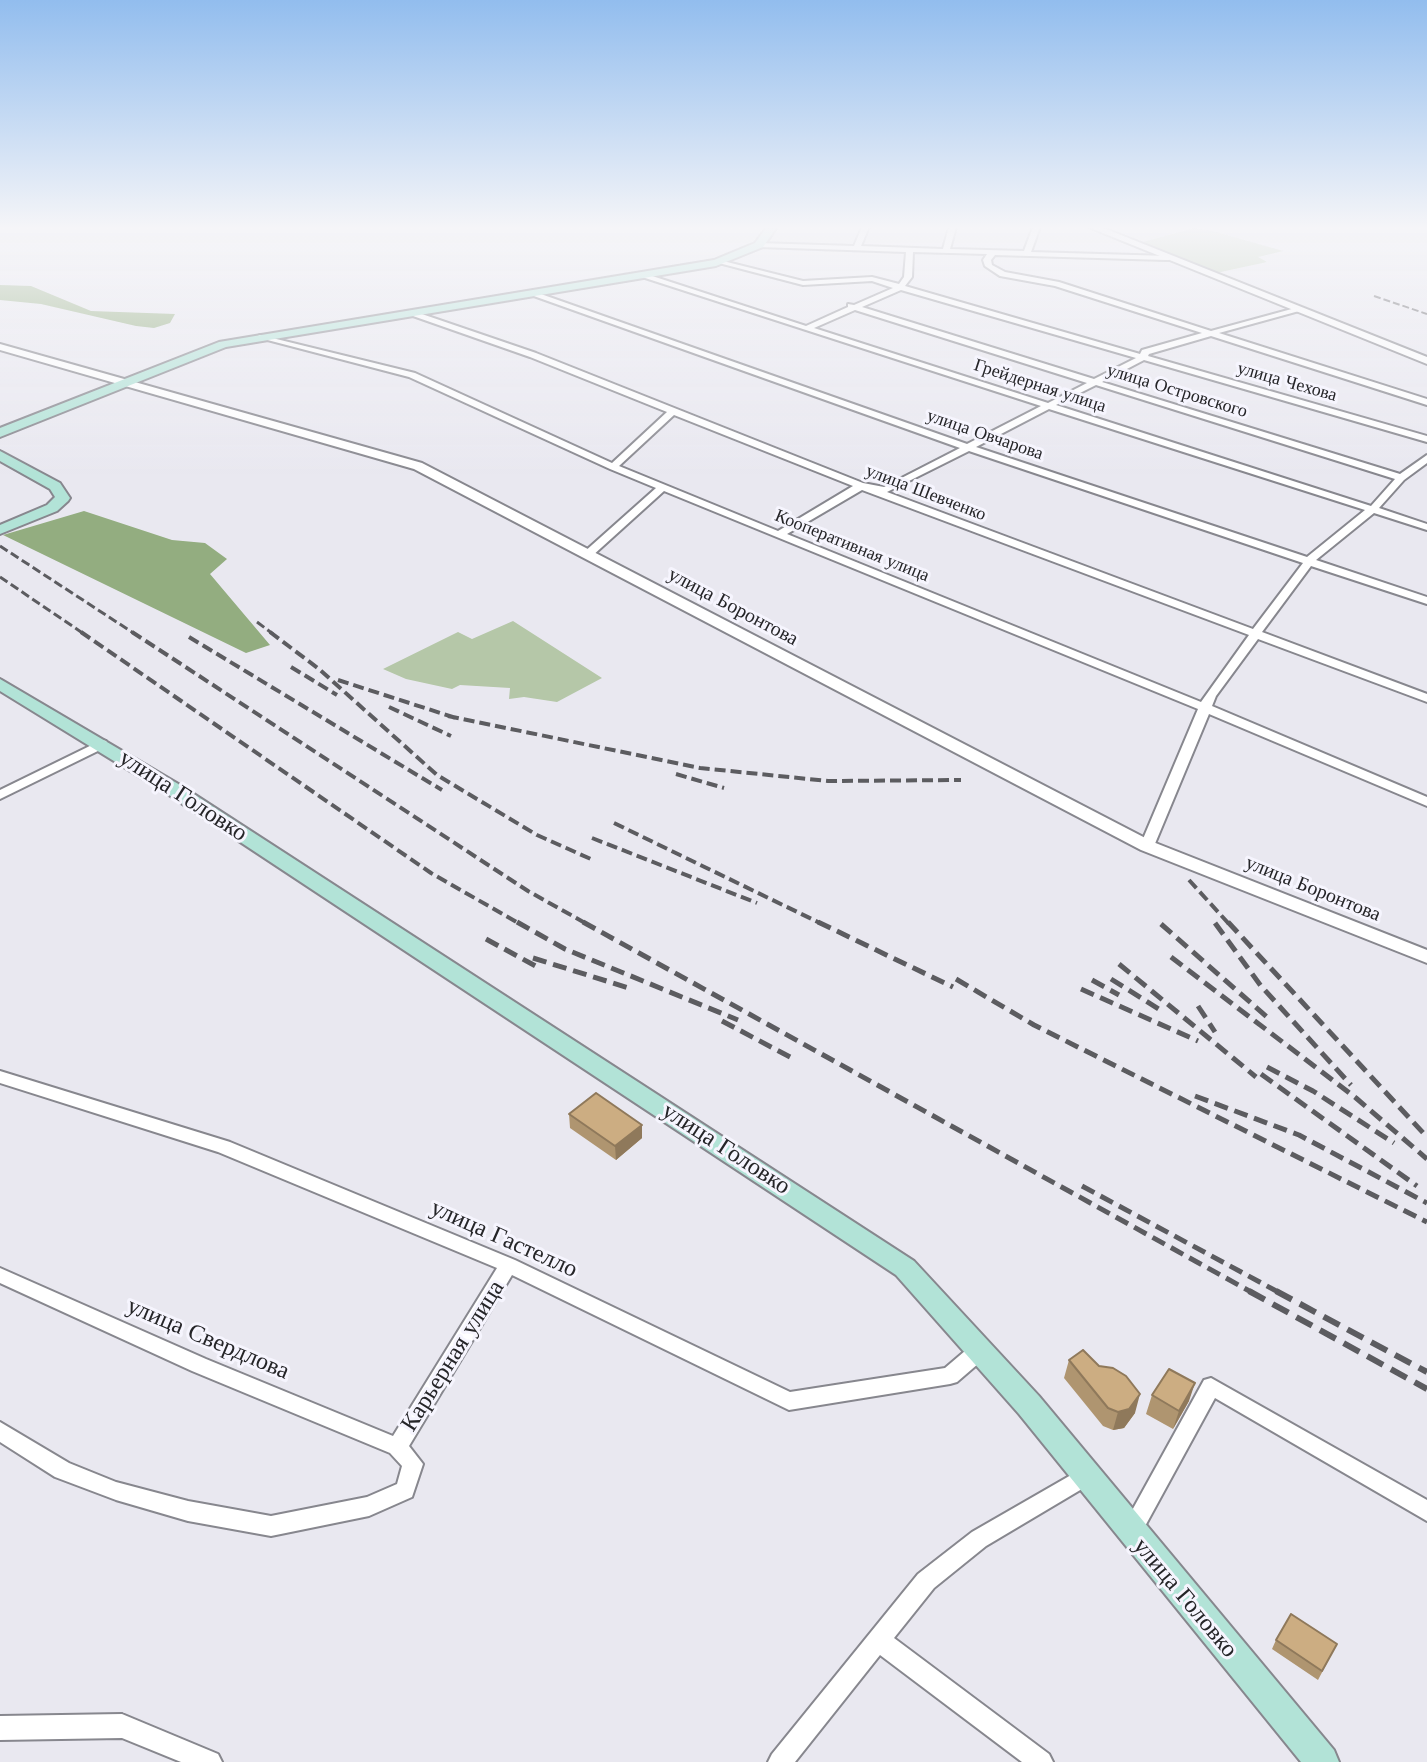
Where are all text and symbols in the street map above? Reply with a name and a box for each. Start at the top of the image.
street label: Грейдерная улица [971,354,1109,418]
street label: улица Чехова [1235,357,1339,407]
street label: улица Островского [1104,359,1250,423]
street label: улица Овчарова [924,405,1046,465]
street label: улица Шевченко [863,460,989,526]
street label: Кооперативная улица [772,505,932,587]
street label: улица Боронтова [664,563,802,651]
street label: улица Головко [113,744,253,848]
street label: улица Боронтова [1242,851,1384,927]
street label: улица Головко [656,1097,796,1201]
street label: улица Гастелло [426,1194,582,1284]
street label: Карьерная улица [395,1275,511,1437]
street label: улица Свердлова [123,1292,293,1386]
street label: улица Головко [1127,1532,1243,1664]

